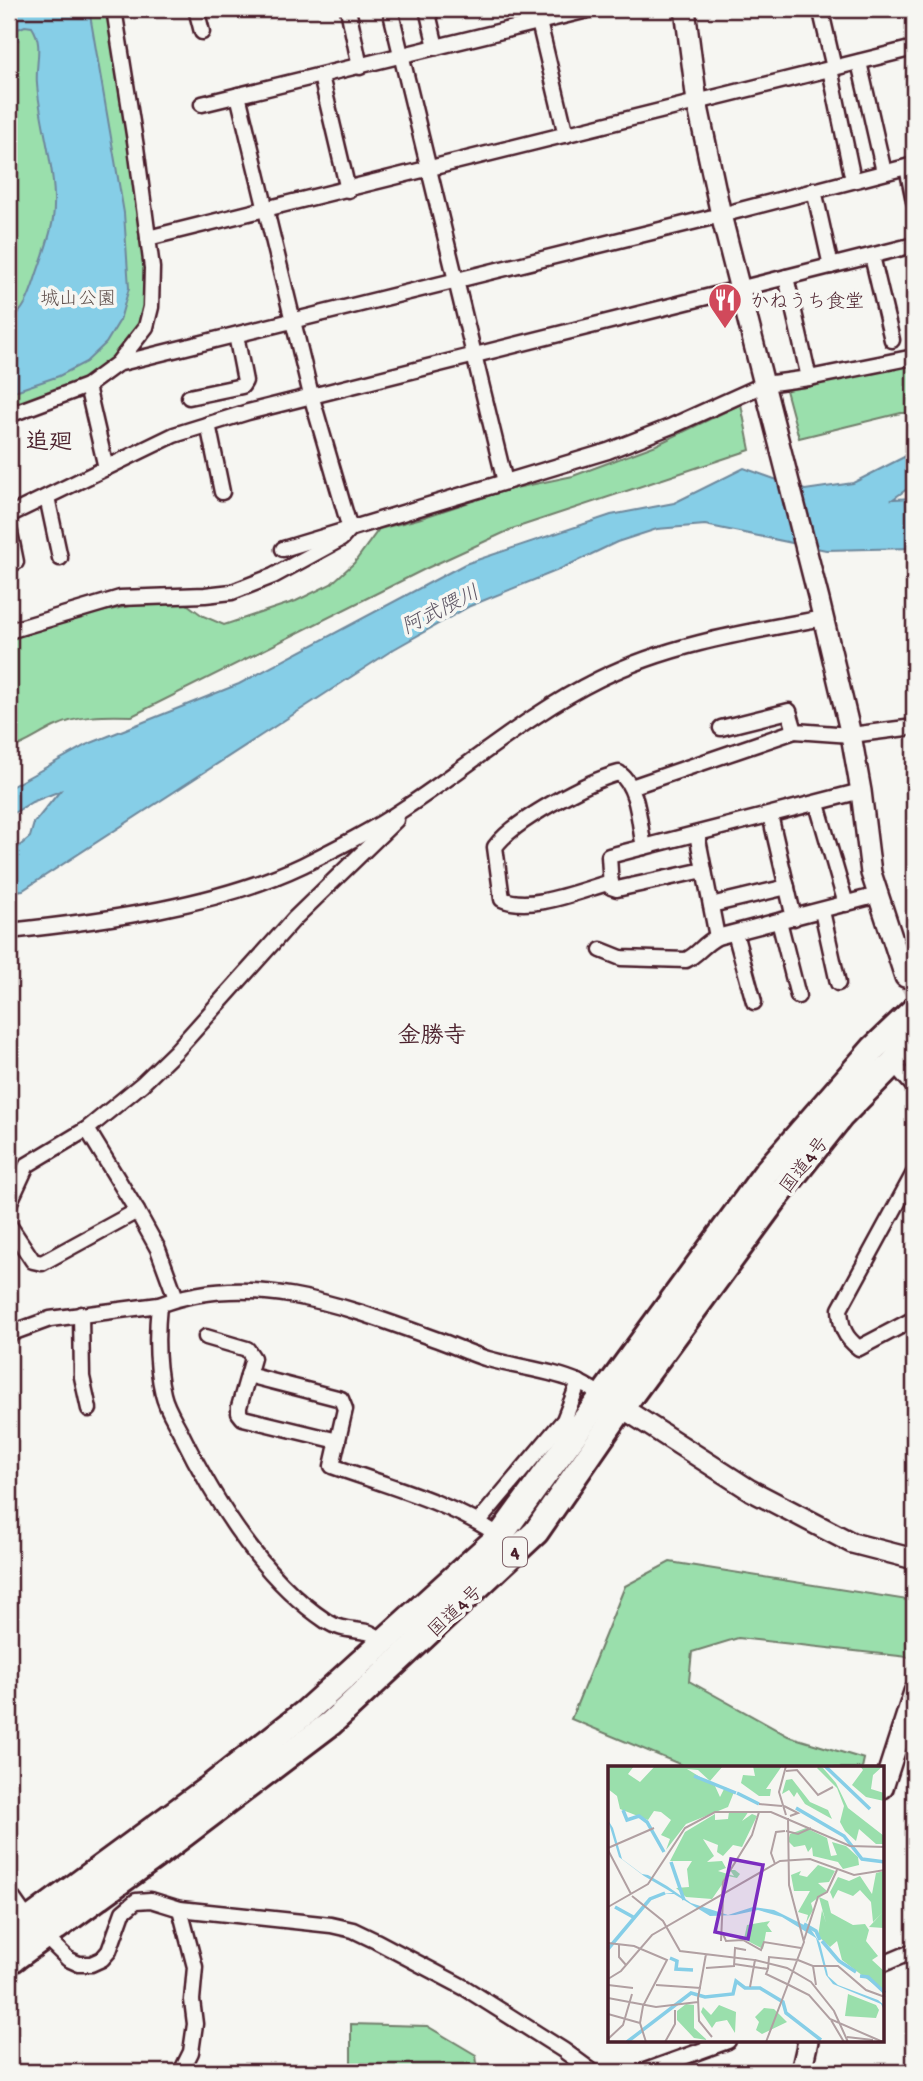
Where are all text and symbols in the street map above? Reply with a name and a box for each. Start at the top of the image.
restaurant icon: かねうち食堂 [706,281,744,330]
park label: 城山公園 [40,288,116,312]
place label: かねうち食堂 [750,291,864,315]
district label: 追廻 [26,429,72,457]
water label: 阿武隈川 [398,580,485,642]
district label: 金勝寺 [398,1023,467,1051]
street label: 国道4号 [776,1132,835,1199]
road number: 4 [503,1538,527,1567]
street label: 国道4号 [424,1581,488,1643]
inset map [608,1766,884,2042]

